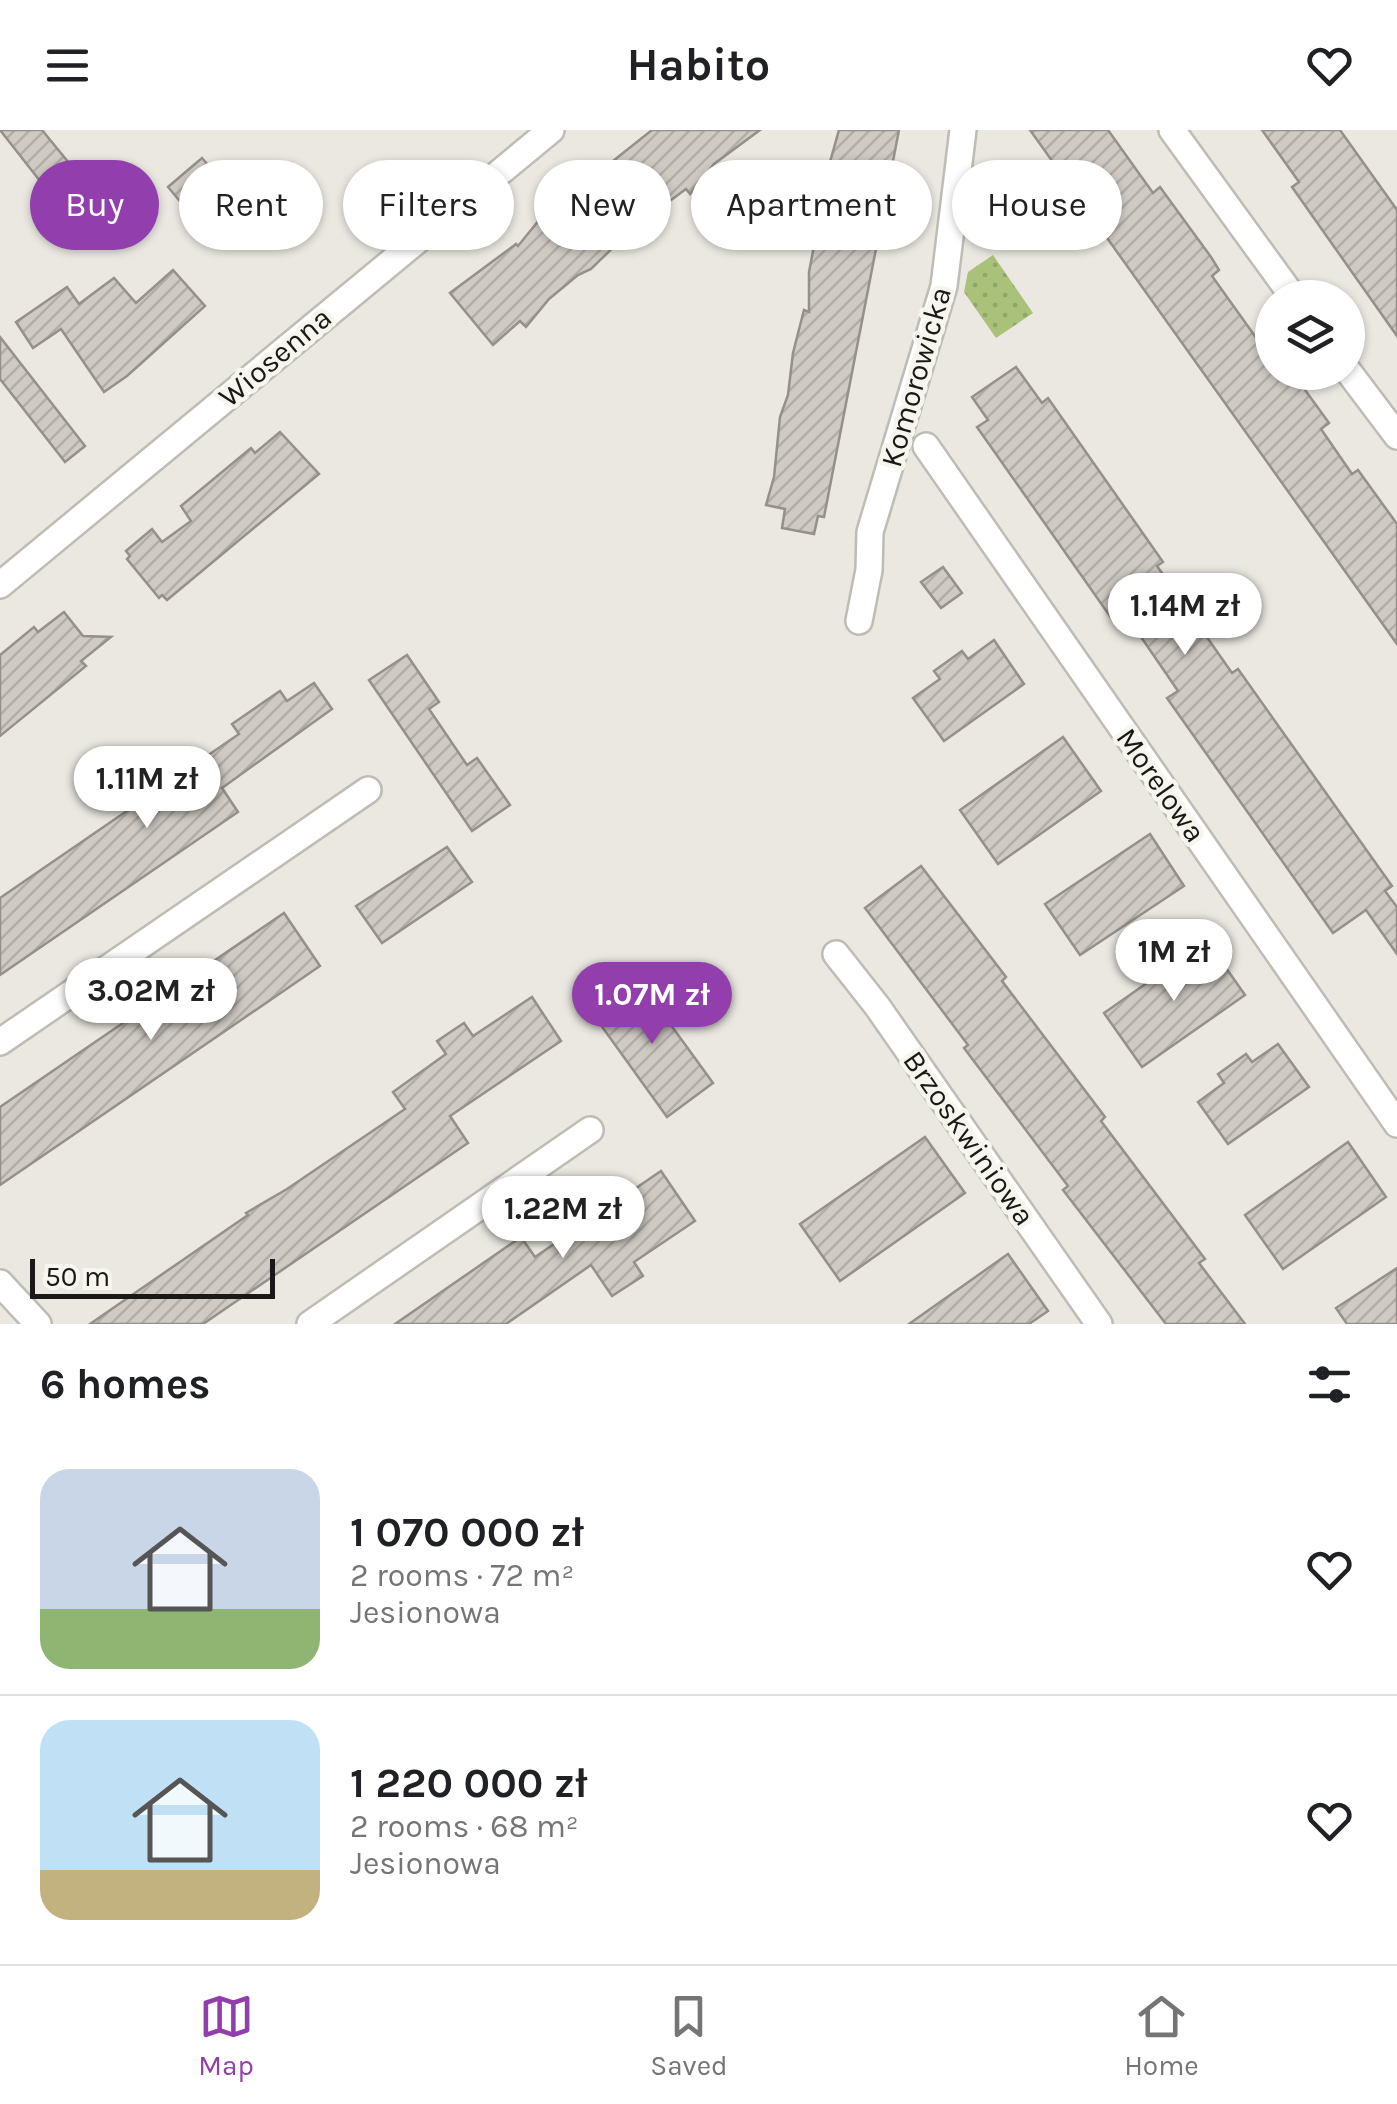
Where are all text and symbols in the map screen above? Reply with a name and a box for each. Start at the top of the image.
icon: menu [40,38,95,93]
icon: heart [1302,38,1357,93]
text: Habito [627,39,770,91]
chip: Buy [30,160,159,250]
chip: Rent [179,160,323,250]
chip: Filters [343,160,514,250]
chip: New [534,160,671,250]
chip: Apartment [691,160,932,250]
chip: House [952,160,1122,250]
map controls [1255,280,1365,390]
button: layers [1255,280,1365,390]
street label: Komorowicka [873,283,959,471]
street label: Wiosenna [211,299,339,415]
pin: 1.14M zł [1082,573,1288,658]
text: 1.14M zł [1130,587,1240,624]
street label: Morelowa [1109,721,1213,849]
pin: 1.11M zł [44,746,250,831]
text: 1.11M zł [96,760,198,797]
pin: 1M zł [1104,919,1244,1004]
text: 1M zł [1137,933,1211,970]
pin: 3.02M zł [48,958,254,1043]
pin: 1.07M zł [549,962,755,1047]
text: 3.02M zł [87,972,215,1009]
text: 1.07M zł [594,976,710,1013]
street label: Brzoskwiniowa [895,1044,1043,1232]
pin: 1.22M zł [460,1176,666,1261]
text: 1.22M zł [504,1190,622,1227]
scale bar [30,1254,275,1298]
text: 50 m [45,1260,110,1293]
icon: filters [1302,1357,1357,1412]
text: 6 homes [40,1359,210,1409]
text: 1 070 000 zł [350,1507,584,1557]
icon: home [120,1509,240,1629]
icon: heart [1302,1542,1357,1597]
text: 2 rooms · 72 m² [350,1557,574,1594]
text: Jesionowa [350,1594,501,1631]
text: 1 220 000 zł [350,1758,588,1808]
icon: home [120,1760,240,1880]
icon: heart [1302,1793,1357,1848]
text: 2 rooms · 68 m² [350,1808,579,1845]
text: Jesionowa [350,1845,501,1882]
tab: Map [198,1989,254,2082]
tab: Saved [650,1989,728,2082]
tab: Home [1124,1989,1199,2082]

